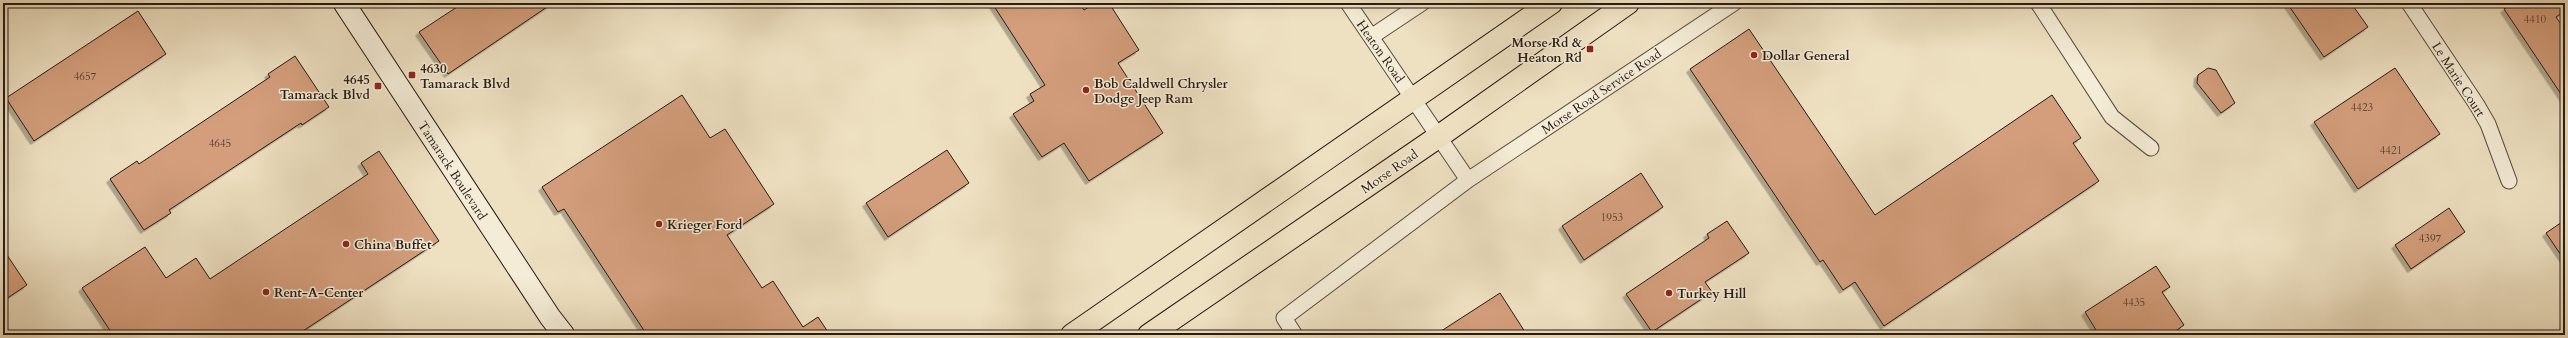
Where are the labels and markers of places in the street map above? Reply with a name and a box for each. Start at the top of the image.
place label: Morse Rd & Heaton Rd [1511,34,1583,67]
marker: Morse Rd & Heaton Rd [1585,44,1595,54]
place label: Dollar General [1762,47,1850,65]
marker: Dollar General [1749,50,1759,60]
place label: 4630 Tamarack Blvd [420,60,511,93]
marker: 4630 Tamarack Blvd [407,70,417,80]
place label: 4645 Tamarack Blvd [280,71,371,104]
place label: Bob Caldwell Chrysler Dodge Jeep Ram [1094,75,1228,108]
marker: 4645 Tamarack Blvd [373,81,383,91]
marker: Bob Caldwell Chrysler Dodge Jeep Ram [1081,85,1091,95]
place label: Krieger Ford [667,216,743,234]
marker: Krieger Ford [654,219,664,229]
place label: China Buffet [354,236,432,254]
marker: China Buffet [341,239,351,249]
place label: Rent-A-Center [274,284,364,302]
place label: Turkey Hill [1677,285,1747,303]
marker: Rent-A-Center [261,287,271,297]
marker: Turkey Hill [1664,288,1674,298]

